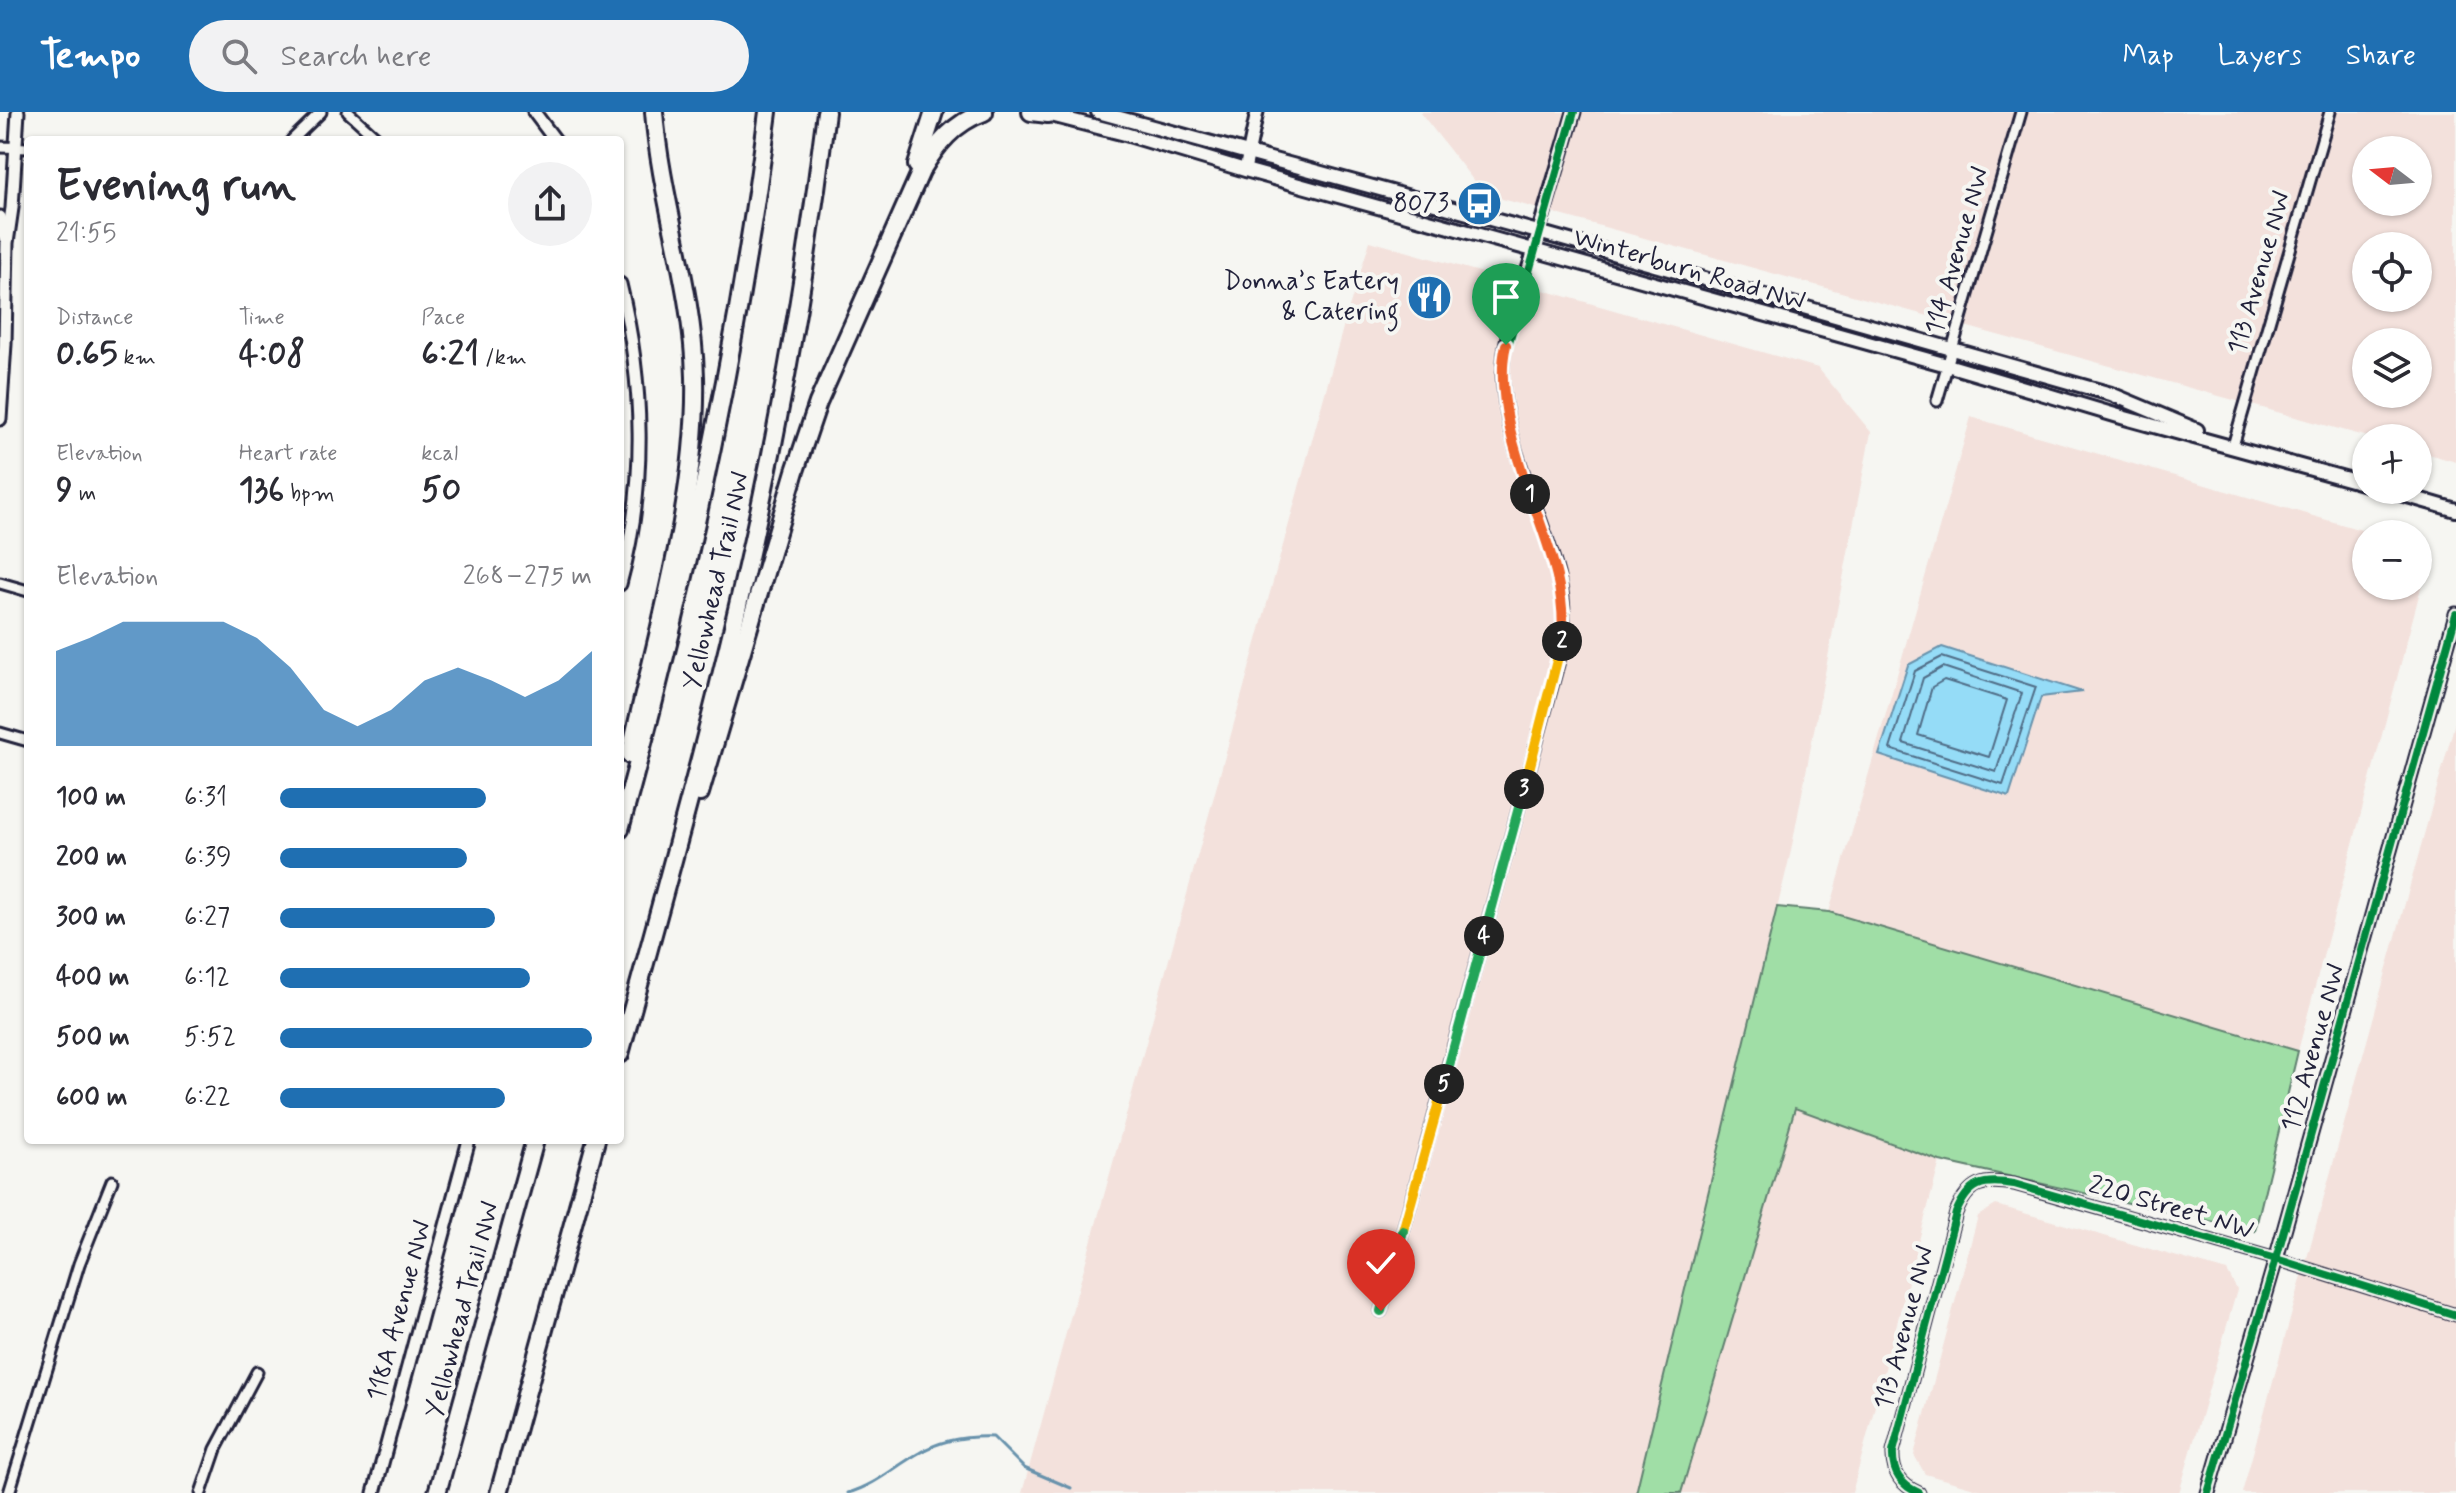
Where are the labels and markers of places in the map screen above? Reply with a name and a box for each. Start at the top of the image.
bus stop icon: 8073 [1456,180,1504,228]
place label: 8073 [1393,187,1449,221]
pin [1472,263,1540,345]
place label: Donna’s Eatery & Catering [1224,265,1399,332]
restaurant icon: Donna’s Eatery & Catering [1406,273,1454,321]
pin: 1 [1510,474,1550,514]
pin: 2 [1542,621,1582,661]
pin: 3 [1504,769,1544,809]
pin: 4 [1464,916,1504,956]
pin: 5 [1424,1064,1464,1104]
pin [1347,1229,1415,1311]

